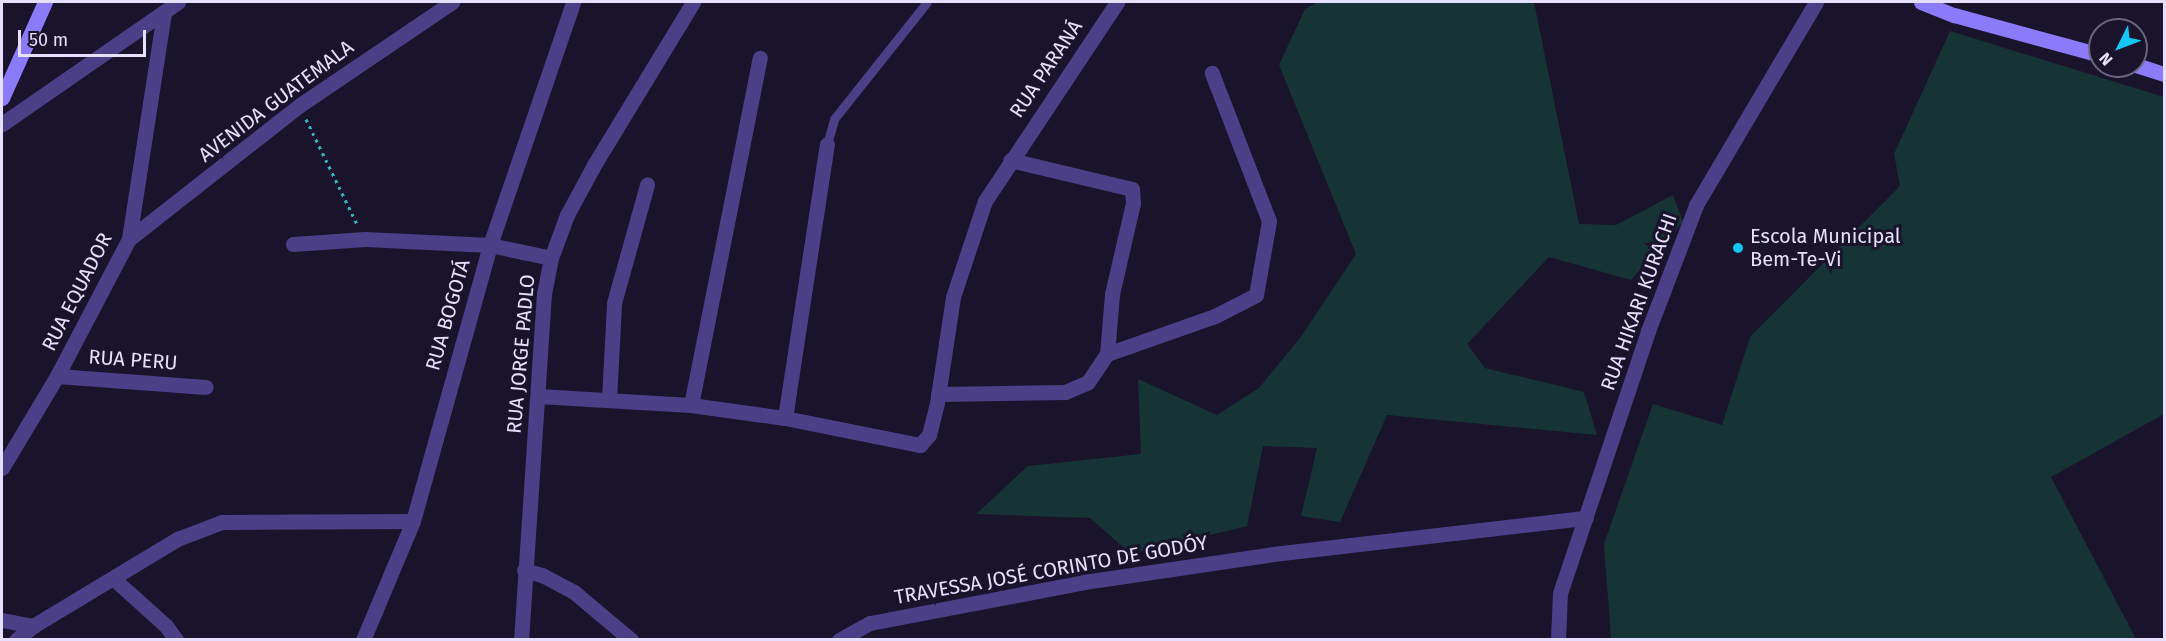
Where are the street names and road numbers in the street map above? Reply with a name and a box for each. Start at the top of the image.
street label: RUA PARANÁ [1005,16,1087,122]
street label: AVENIDA GUATEMALA [194,35,358,167]
street label: RUA HIKARI KURACHI [1596,210,1682,394]
street label: RUA EQUADOR [37,229,117,355]
street label: RUA BOGOTÁ [421,257,475,373]
street label: RUA JORGE PADLO [502,273,540,435]
street label: RUA PERU [88,345,178,375]
street label: TRAVESSA JOSÉ CORINTO DE GODÓY [892,531,1210,609]

